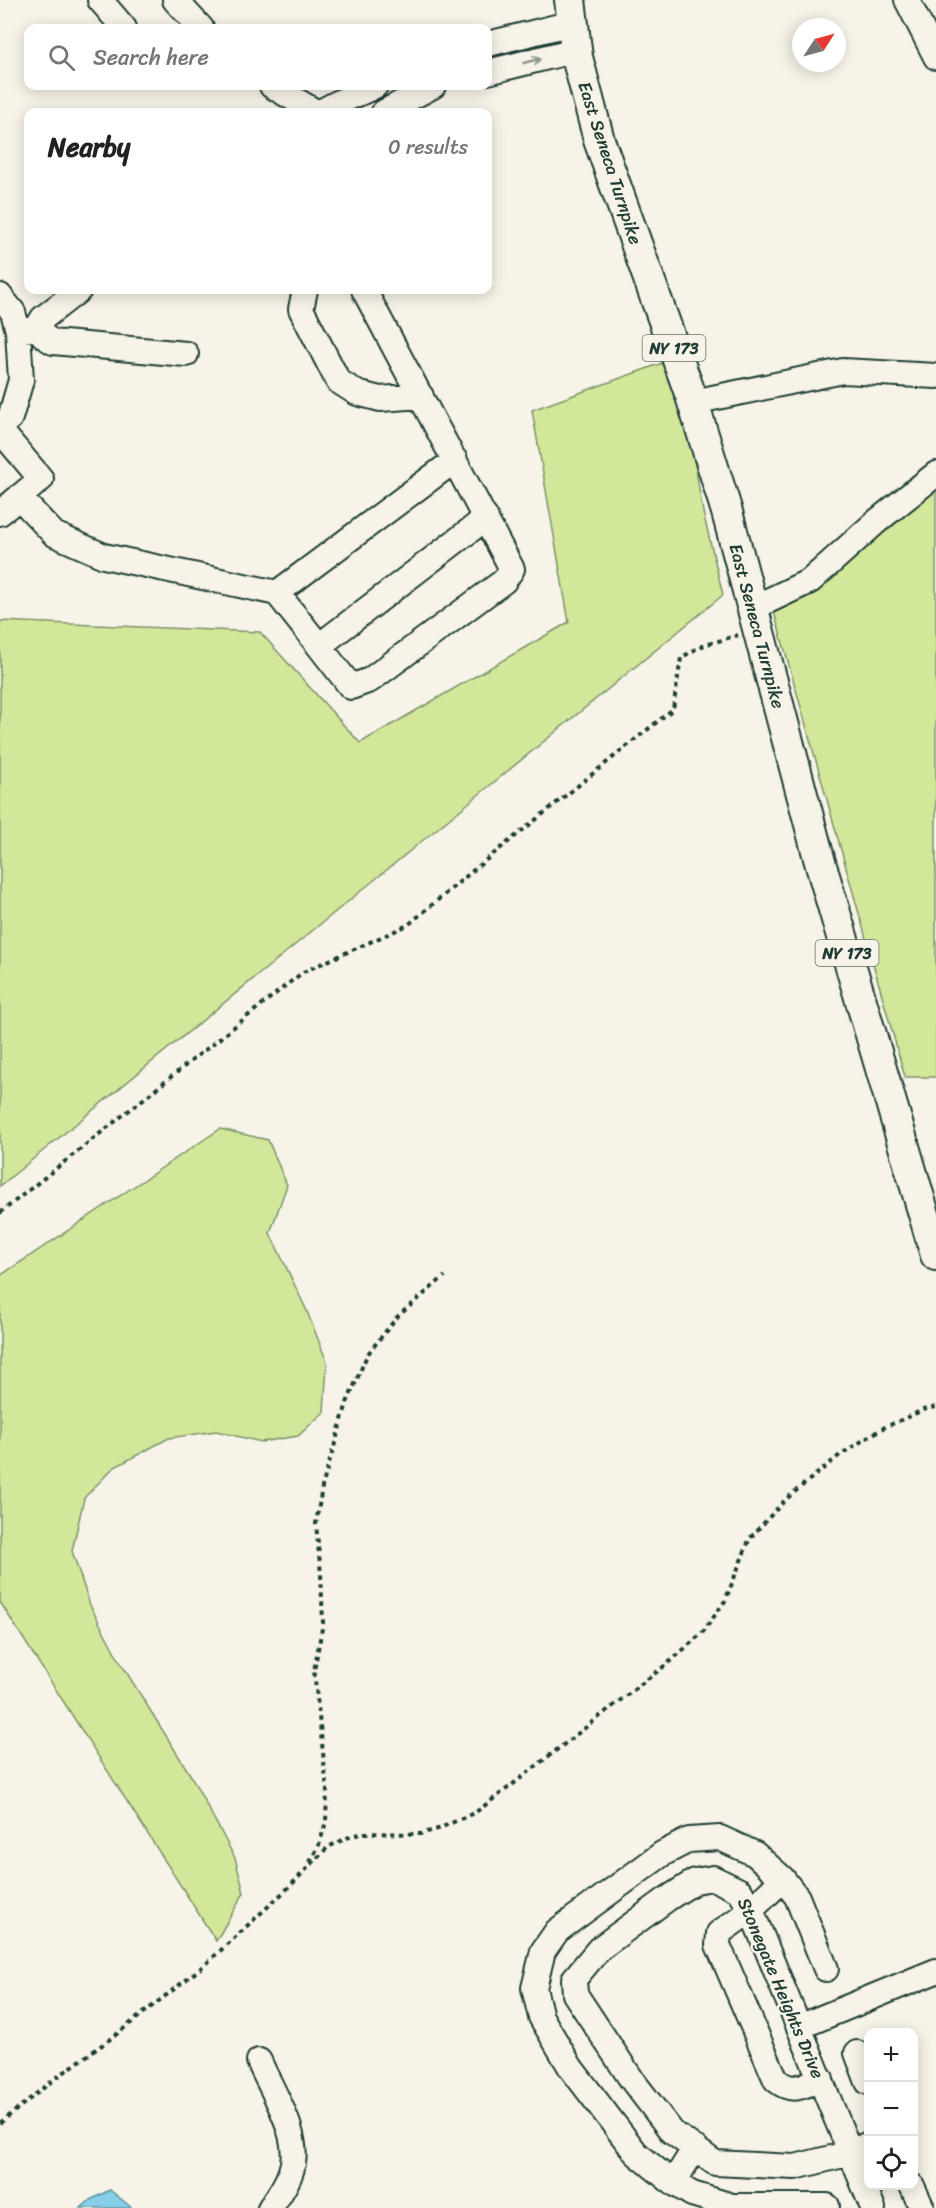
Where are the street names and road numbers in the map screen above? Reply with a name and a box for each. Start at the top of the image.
street label: East Seneca Turnpike [569,77,651,249]
road number: NY 173 [642,335,706,361]
street label: East Seneca Turnpike [720,540,794,712]
road number: NY 173 [816,940,878,966]
street label: Stonegate Heights Drive [728,1892,834,2084]

